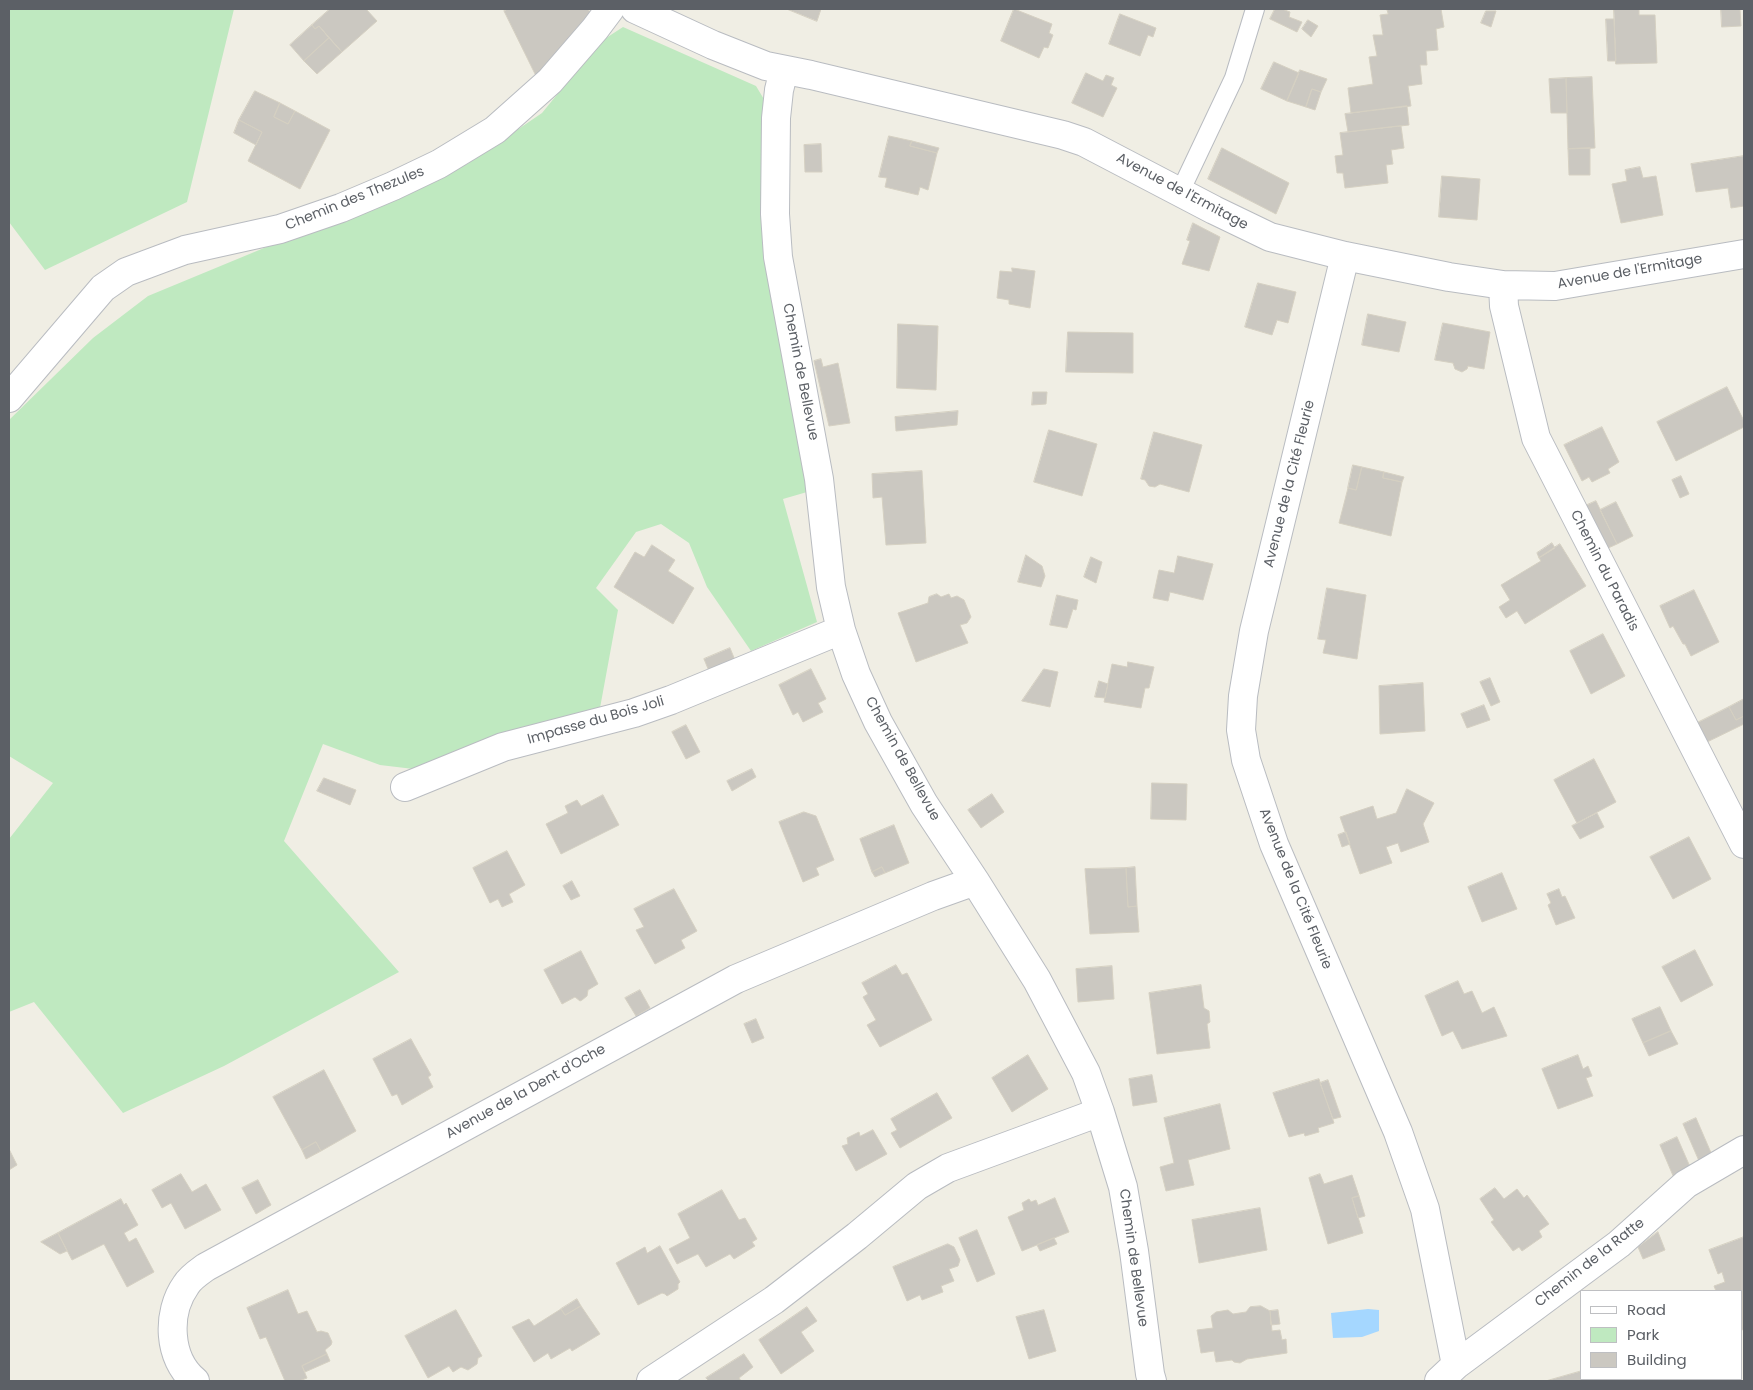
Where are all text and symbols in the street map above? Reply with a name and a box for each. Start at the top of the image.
street label: Avenue de l'Ermitage [1113,150,1251,234]
street label: Chemin des Thezules [283,163,427,235]
street label: Avenue de l'Ermitage [1556,251,1704,293]
street label: Chemin de Bellevue [778,302,822,442]
street label: Avenue de la Cité Fleurie [1261,398,1319,570]
street label: Chemin du Paradis [1566,508,1642,634]
street label: Impasse du Bois Joli [526,693,666,749]
street label: Chemin de Bellevue [861,694,943,824]
street label: Avenue de la Cité Fleurie [1255,806,1335,972]
street label: Avenue de la Dent d'Oche [443,1041,609,1143]
street label: Chemin de Bellevue [1115,1188,1151,1328]
street label: Chemin de la Ratte [1532,1215,1648,1311]
legend [1580,1290,1743,1380]
text: Road [1627,1299,1666,1320]
text: Park [1627,1324,1659,1345]
text: Building [1627,1349,1687,1370]

